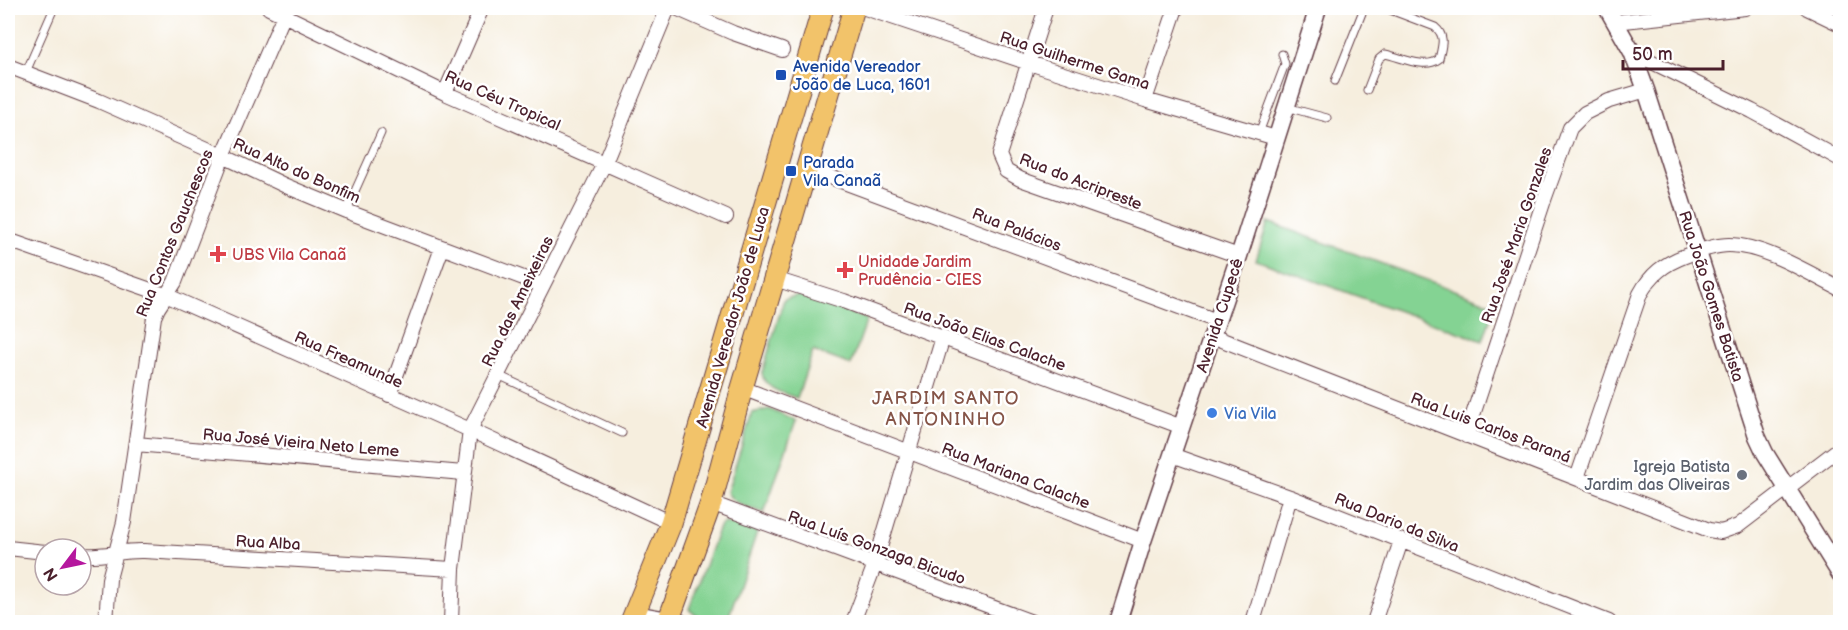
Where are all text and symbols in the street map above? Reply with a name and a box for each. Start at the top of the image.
street label: Rua Guilherme Gama [997,28,1152,95]
scale bar [1623,33,1724,71]
text: 50 m [1632,44,1673,65]
place label: Avenida Vereador João de Luca, 1601 [793,58,930,95]
street label: Rua Céu Tropical [441,67,563,135]
marker: Avenida Vereador João de Luca, 1601 [774,68,788,82]
street label: Rua Alto do Bonfim [230,135,363,208]
street label: Rua José Maria Gonzales [1478,145,1557,326]
street label: Rua Contos Gauchescos [133,147,218,320]
street label: Rua do Acripreste [1016,150,1145,215]
place label: Parada Vila Canaã [803,154,881,191]
marker: Parada Vila Canaã [784,164,798,178]
street label: Avenida Vereador João de Luca [693,205,774,430]
street label: Rua Palácios [969,205,1064,256]
street label: Rua João Gomes Batista [1674,209,1747,384]
street label: Rua das Ameixeiras [478,233,558,370]
marker: UBS Vila Canaã [209,245,227,263]
place label: UBS Vila Canaã [232,246,346,265]
place label: Unidade Jardim Prudência - CIES [858,253,982,290]
street label: Avenida Cupecê [1193,256,1248,375]
marker: Unidade Jardim Prudência - CIES [836,261,854,279]
street label: Rua João Elias Calache [901,299,1069,376]
street label: Rua Freamunde [291,328,406,393]
district label: JARDIM SANTO ANTONINHO [872,388,1020,430]
street label: Rua Luis Carlos Paraná [1408,389,1573,468]
place label: Via Vila [1224,405,1277,424]
marker: Via Vila [1205,406,1219,420]
street label: Rua José Vieira Neto Leme [202,425,400,462]
street label: Rua Mariana Calache [939,439,1093,514]
place label: Igreja Batista Jardim das Oliveiras [1584,458,1730,495]
marker: Igreja Batista Jardim das Oliveiras [1735,468,1749,482]
street label: Rua Dario da Silva [1331,490,1462,557]
street label: Rua Luís Gonzaga Bicudo [785,507,968,589]
street label: Rua Alba [235,532,301,555]
north arrow [33,537,93,597]
text: N [40,564,63,584]

